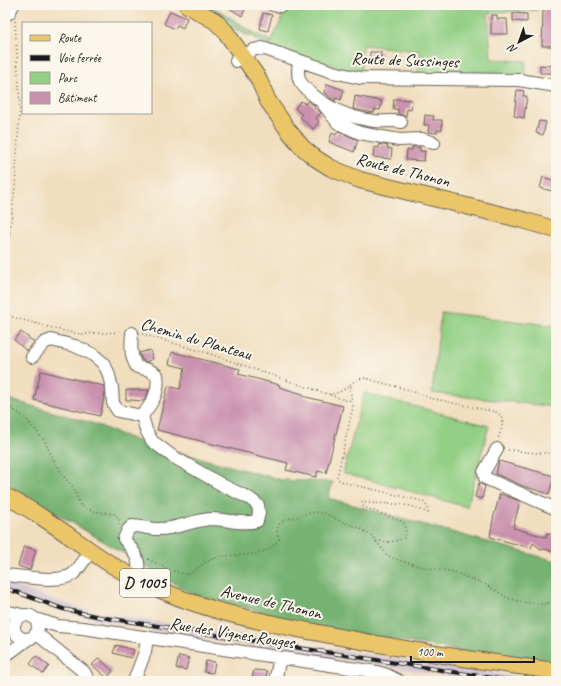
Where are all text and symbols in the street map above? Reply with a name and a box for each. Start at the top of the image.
legend [22,22,152,114]
north arrow [499,22,539,62]
text: Route [58,30,82,46]
text: N [504,41,520,57]
street label: Route de Sussinges [351,48,461,72]
text: Voie ferrée [58,50,102,66]
text: Parc [58,70,78,86]
text: Bâtiment [58,90,97,106]
street label: Route de Thonon [354,148,452,192]
street label: Chemin du Planteau [138,313,255,365]
road number: D 1005 [120,569,170,597]
street label: Avenue de Thonon [219,580,325,624]
street label: Rue des Vignes Rouges [168,613,298,654]
scale bar [411,638,534,664]
text: 100 m [417,644,444,660]

